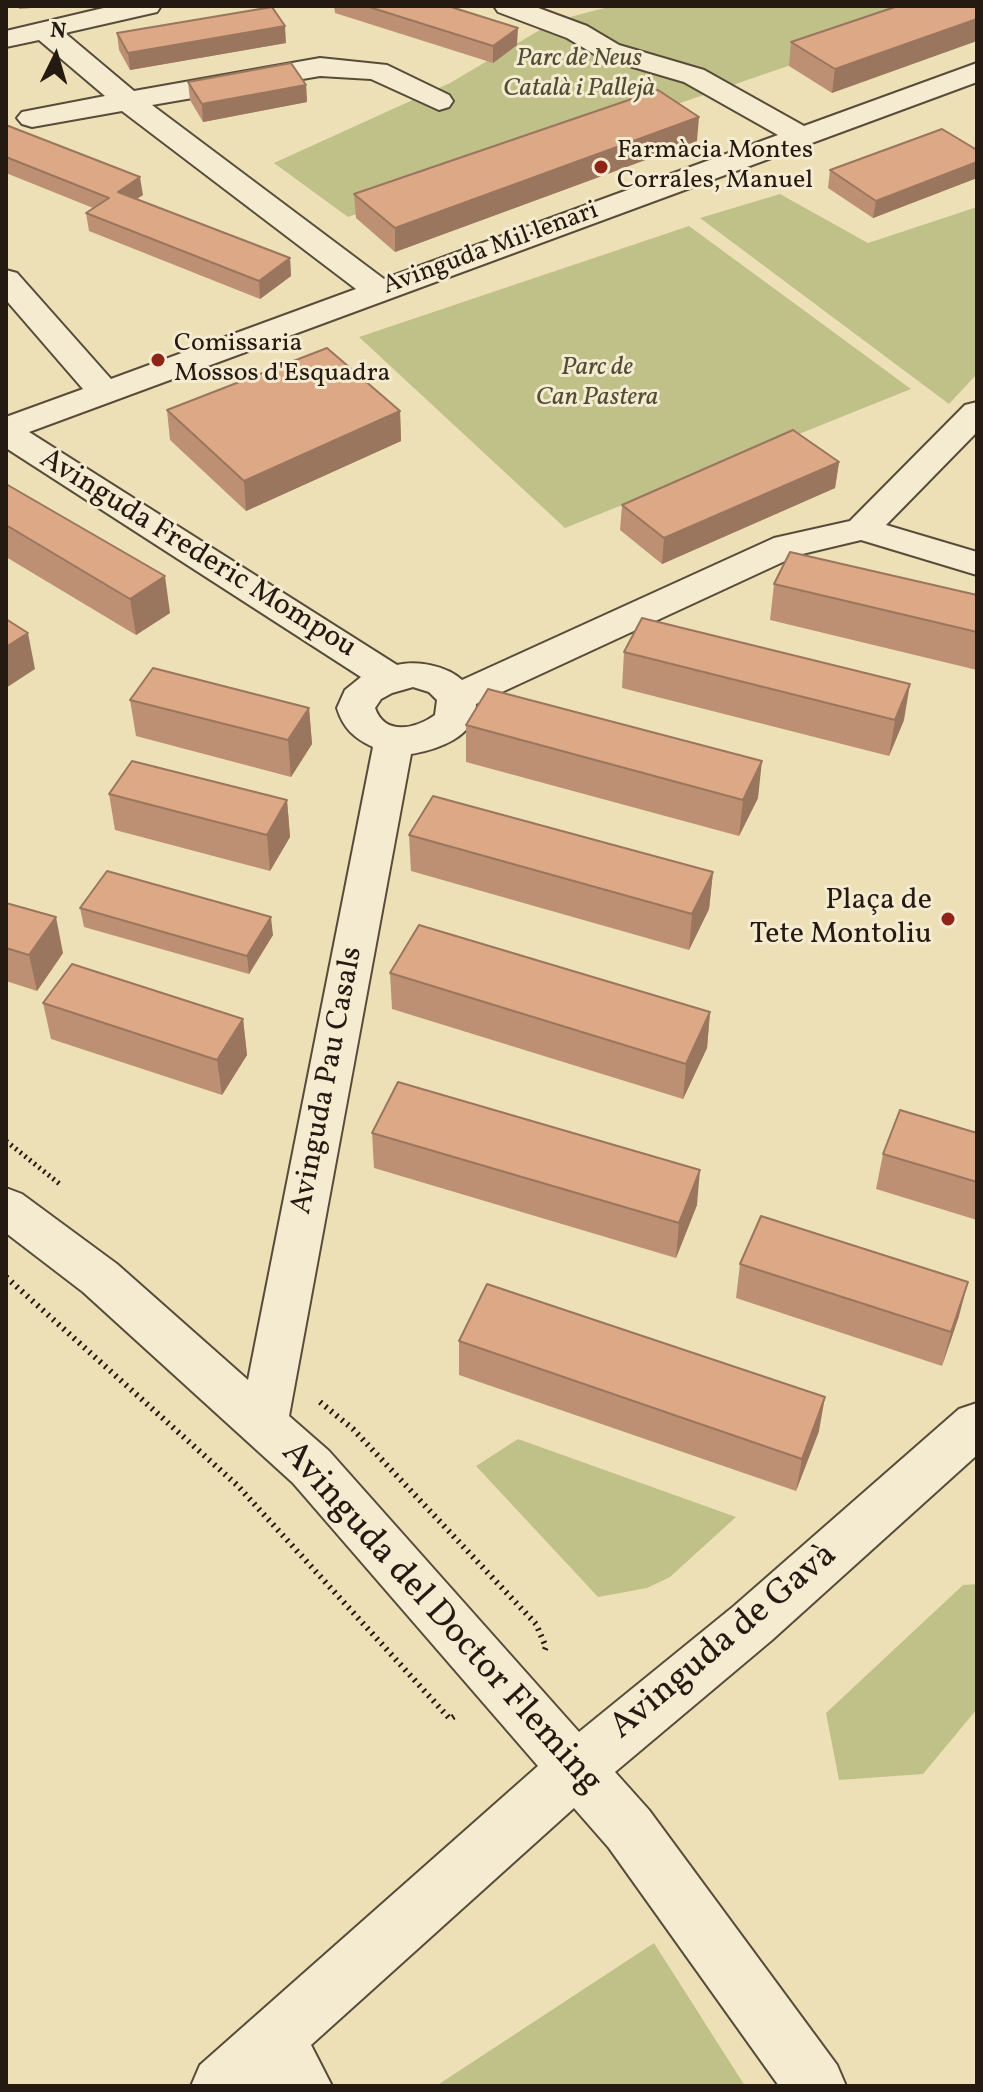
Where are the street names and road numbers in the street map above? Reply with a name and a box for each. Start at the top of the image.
street label: Avinguda Mil·lenari [379,197,603,303]
street label: Avinguda Frederic Mompou [32,442,362,668]
street label: Avinguda Pau Casals [285,944,373,1218]
street label: Avinguda del Doctor Fleming [270,1434,610,1804]
street label: Avinguda de Gavà [603,1535,847,1751]

